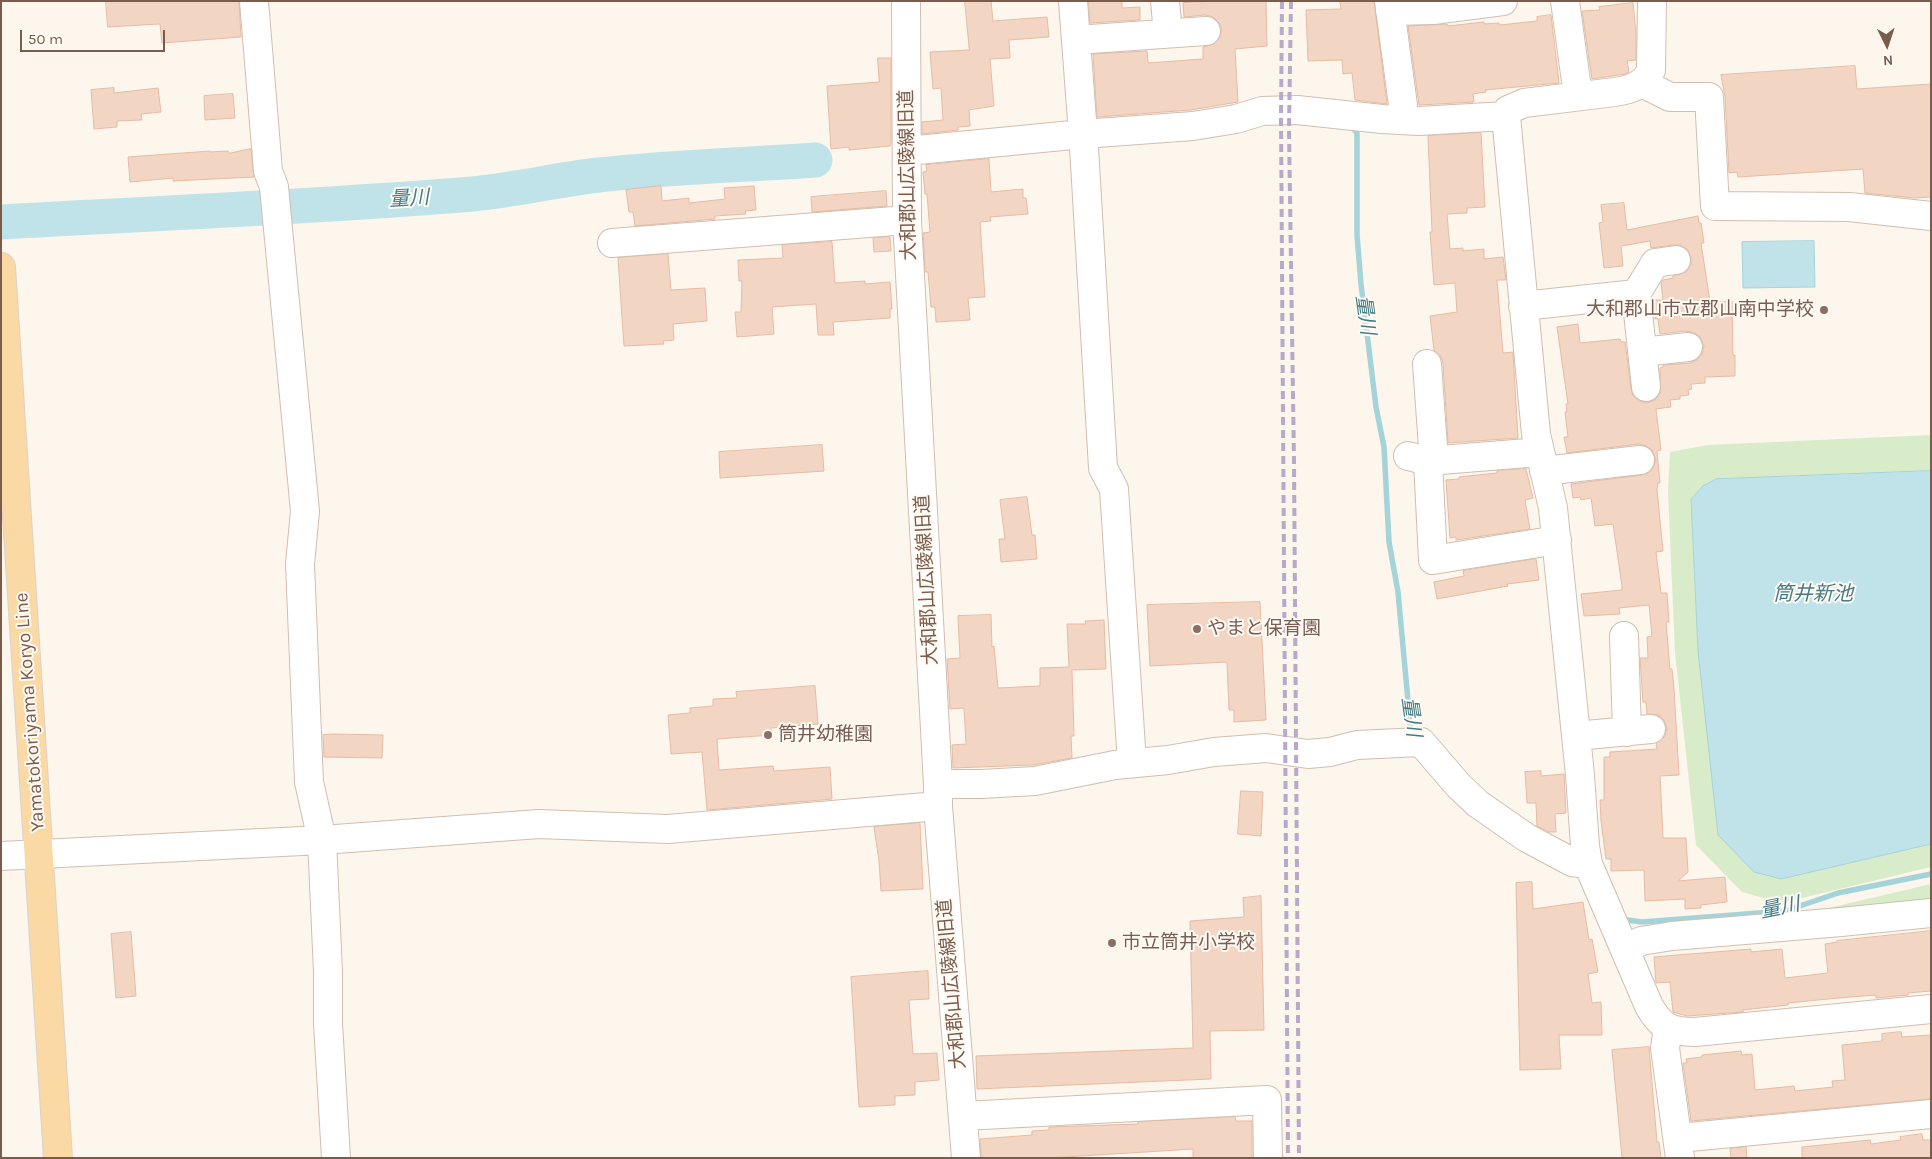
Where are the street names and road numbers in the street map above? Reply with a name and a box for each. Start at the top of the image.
street label: 大和郡山広陵線旧道 [895,89,921,261]
street label: 大和郡山広陵線旧道 [911,494,943,666]
street label: Yamatokoriyama Koryo Line [10,592,50,832]
street label: 大和郡山広陵線旧道 [933,898,971,1070]

